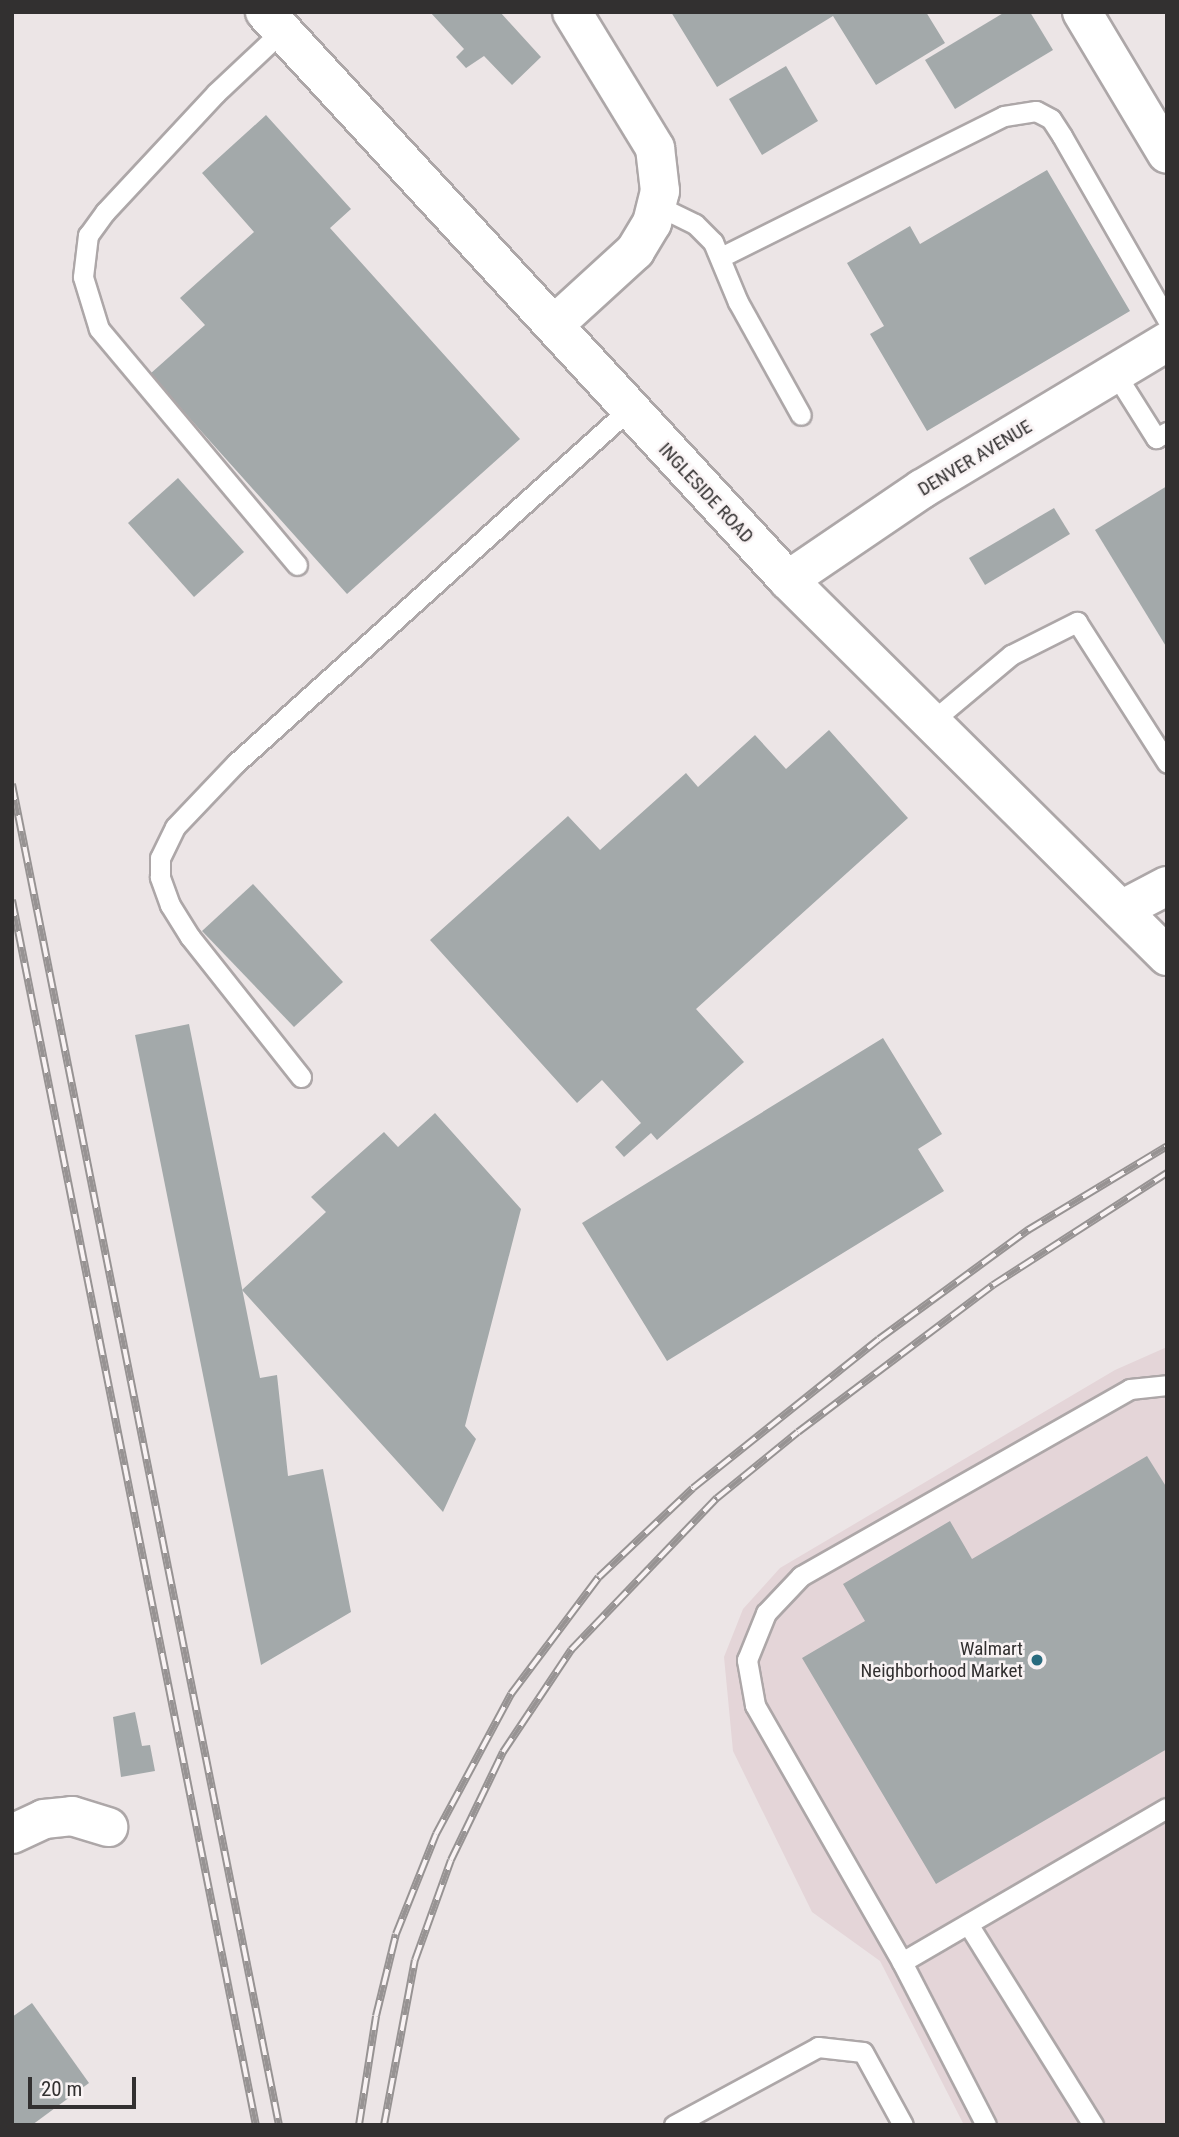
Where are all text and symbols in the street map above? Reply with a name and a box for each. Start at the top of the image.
street label: DENVER AVENUE [914,415,1036,501]
street label: INGLESIDE ROAD [654,438,758,548]
place label: Walmart Neighborhood Market [861,1638,1023,1682]
marker: Walmart Neighborhood Market [1029,1652,1045,1668]
scale bar [32,2064,140,2108]
text: 20 m [41,2077,82,2101]

